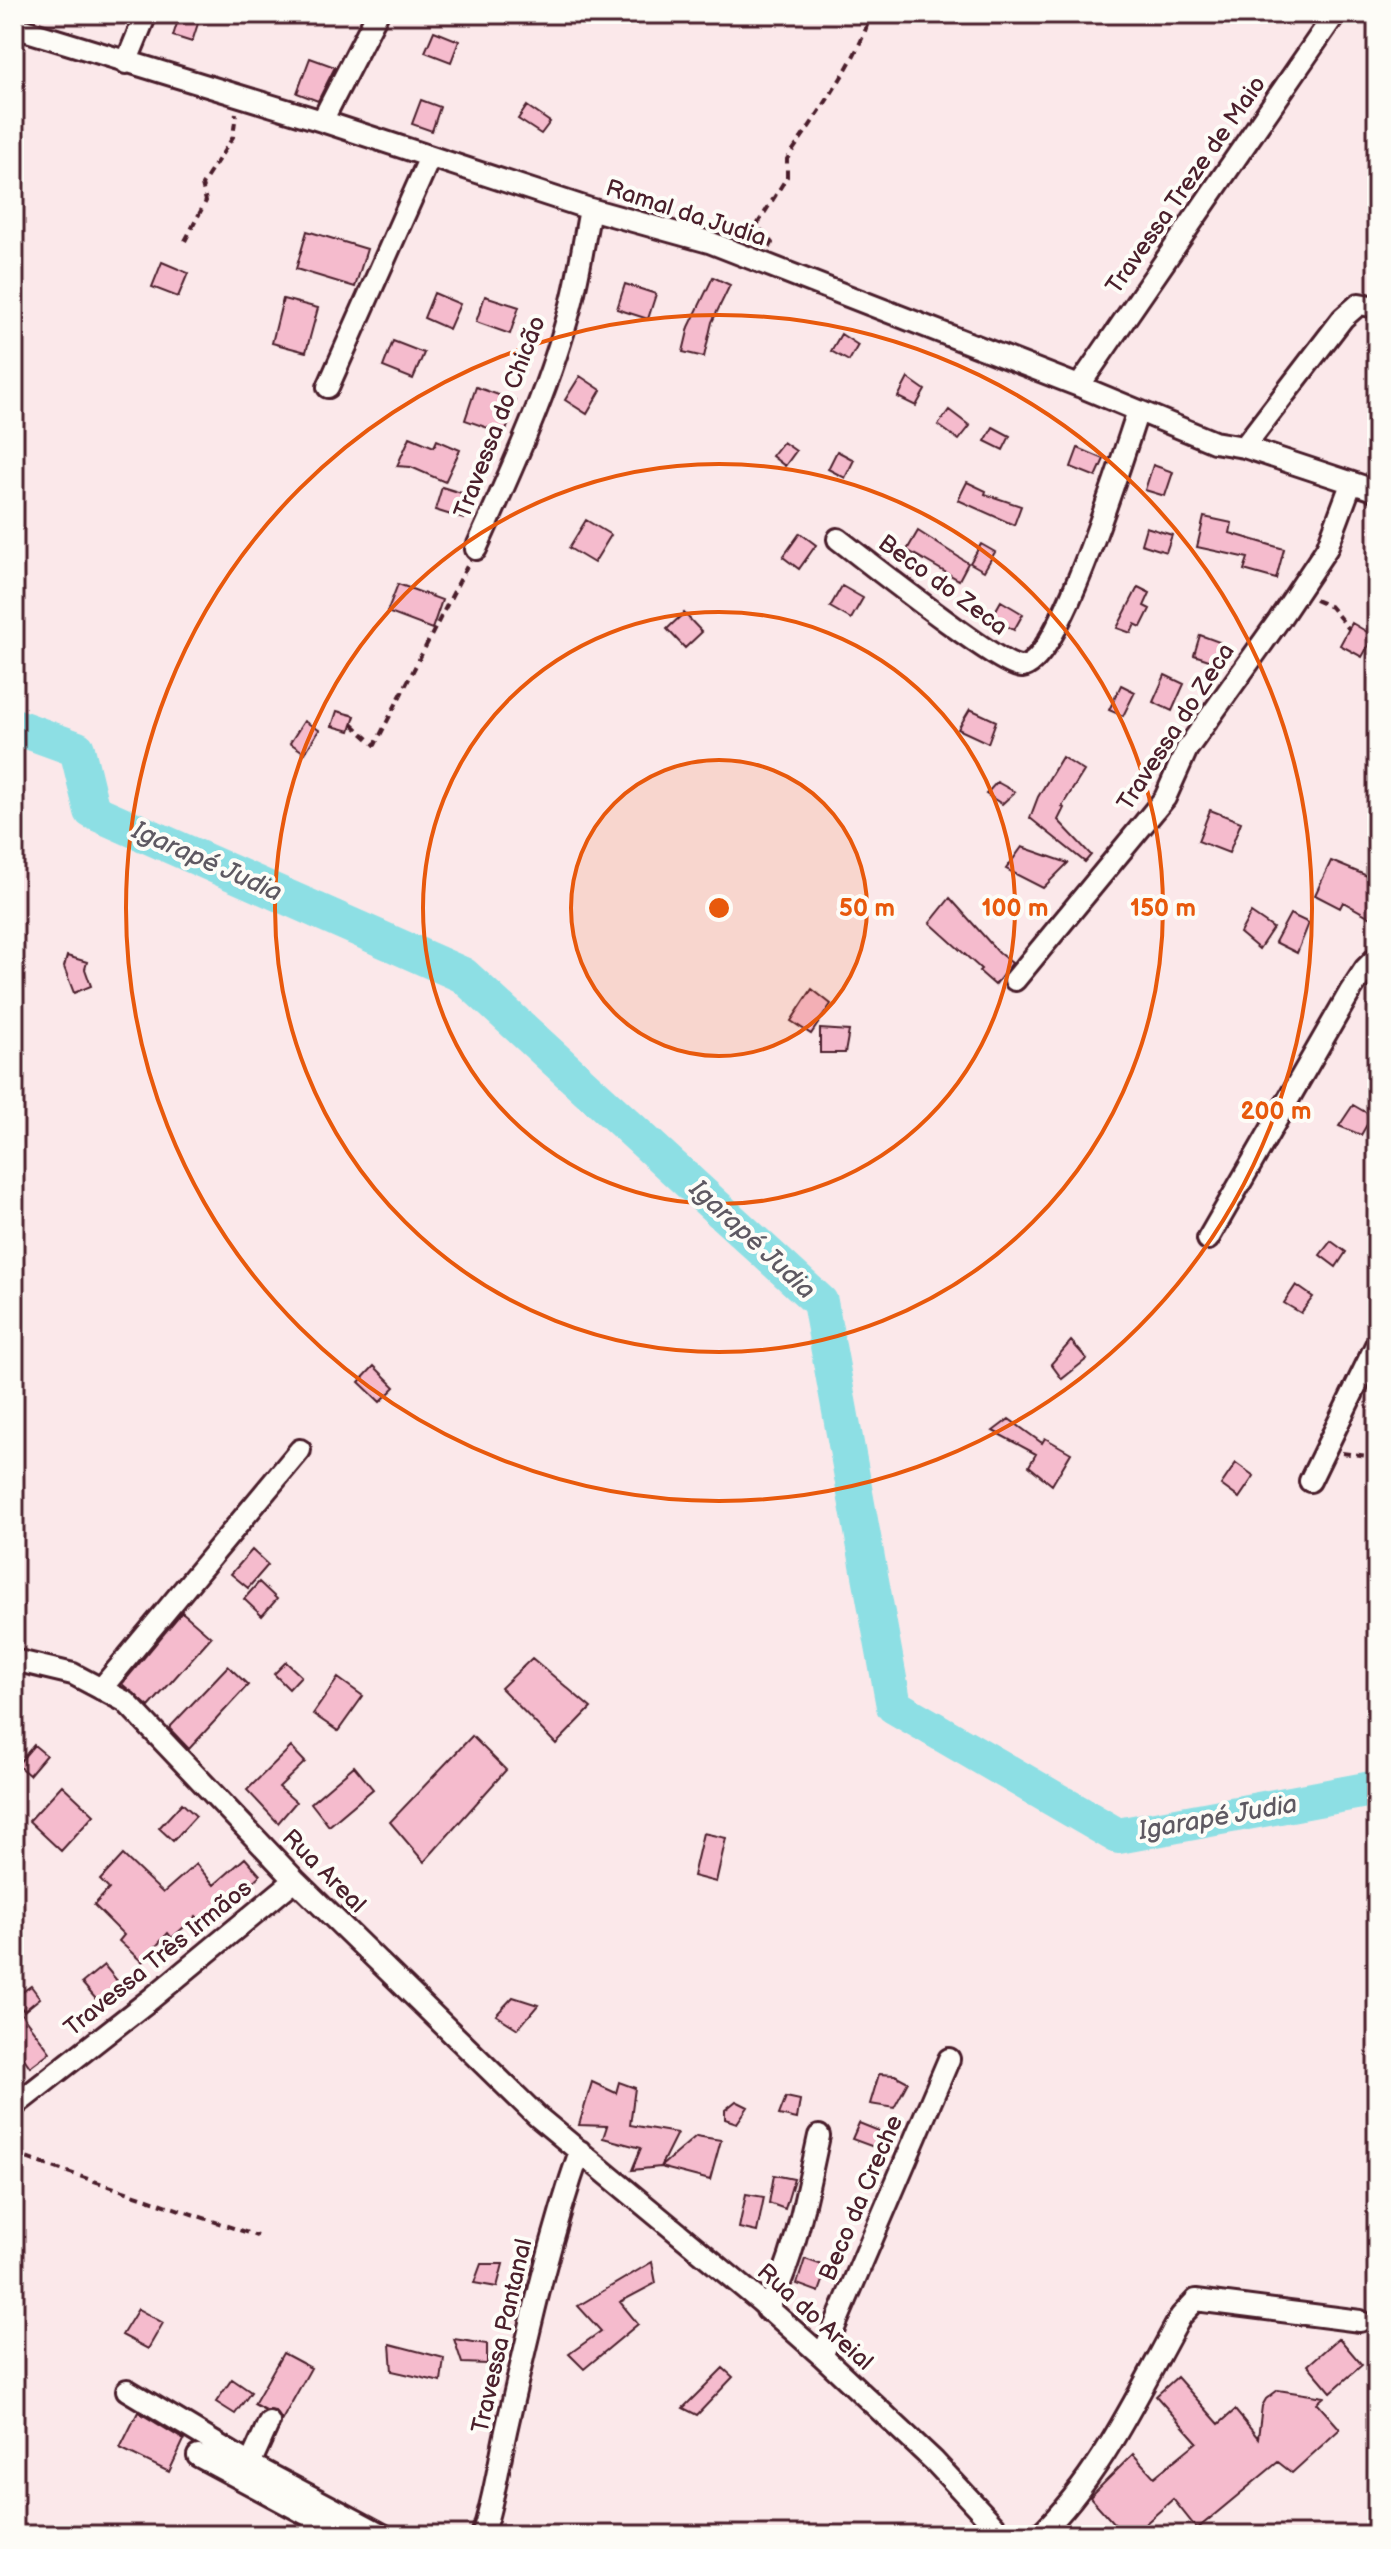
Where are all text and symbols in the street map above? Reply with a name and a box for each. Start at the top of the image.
street label: Travessa Treze de Maio [1100,71,1272,299]
street label: Ramal da Judia [602,173,770,253]
street label: Travessa do Chicão [448,312,552,522]
street label: Beco do Zeca [873,528,1013,642]
street label: Travessa do Zeca [1111,638,1241,816]
water label: Igarapé Judia [126,815,287,909]
centre of rings [705,894,733,922]
text: 50 m [839,894,895,923]
text: 100 m [982,894,1048,923]
text: 150 m [1130,894,1196,923]
text: 200 m [1241,1097,1311,1126]
water label: Igarapé Judia [682,1173,821,1306]
water label: Igarapé Judia [1135,1789,1300,1847]
street label: Rua Areal [276,1823,372,1919]
street label: Travessa Três Irmãos [58,1873,258,2043]
street label: Beco da Creche [813,2111,909,2285]
street label: Travessa Pantanal [466,2236,538,2436]
street label: Rua do Areial [751,2257,879,2377]

